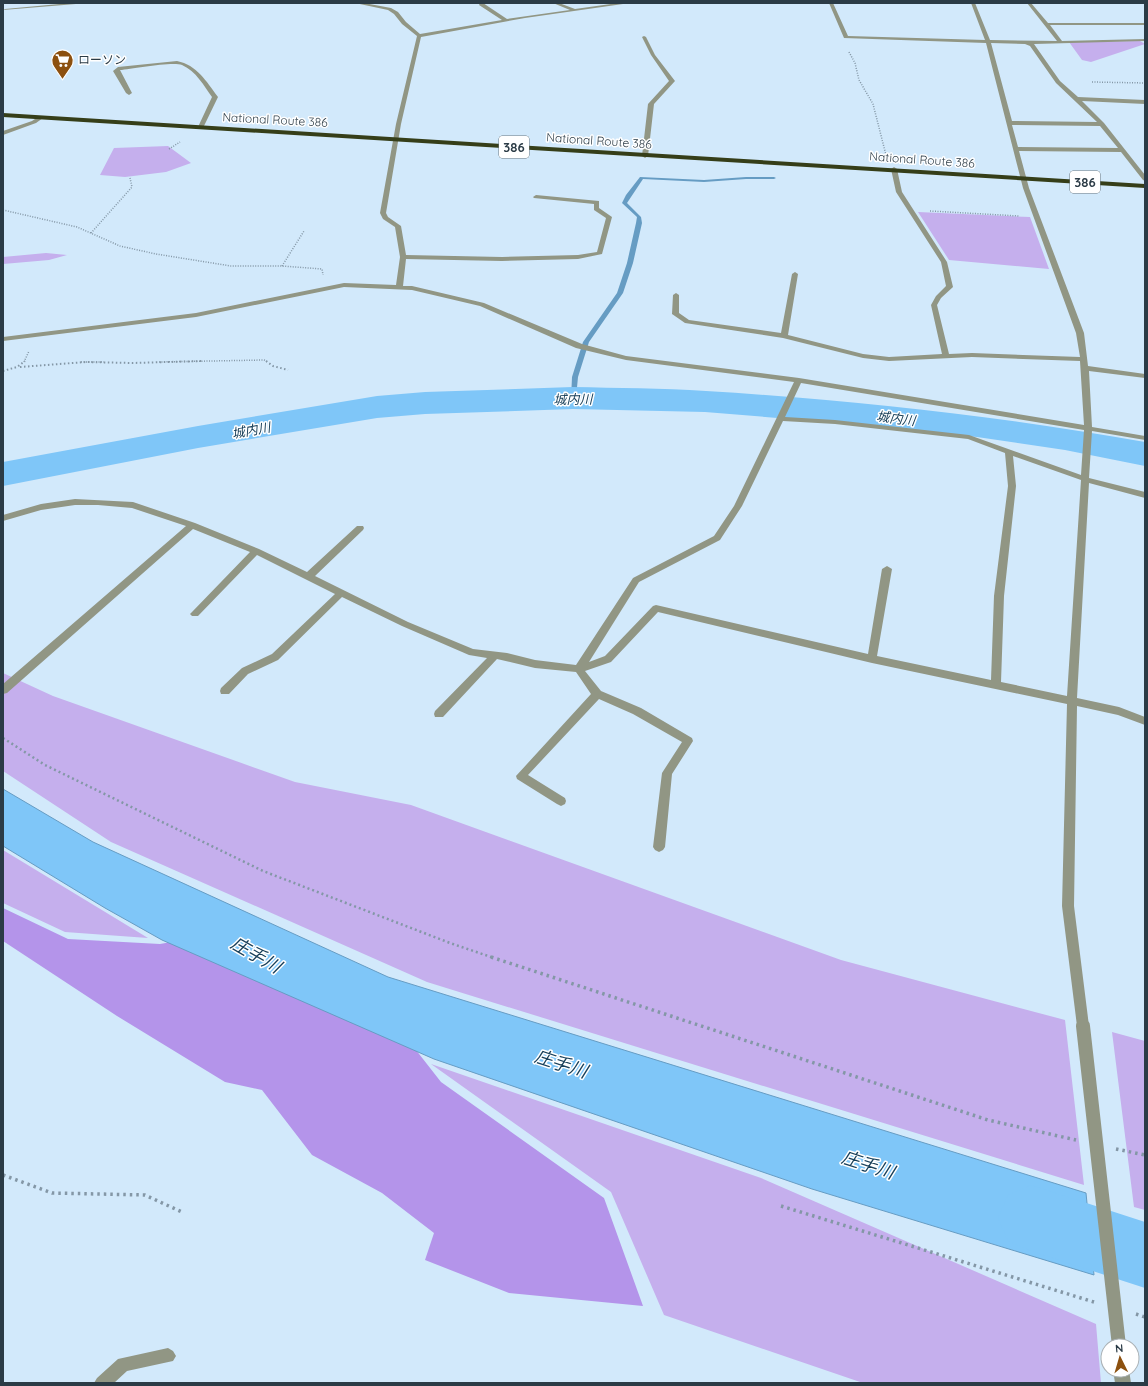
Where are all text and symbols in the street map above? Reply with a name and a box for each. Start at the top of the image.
supermarket icon: ローソン [50,47,76,80]
place label: ローソン [78,52,126,67]
street label: National Route 386 [222,109,329,130]
street label: National Route 386 [546,129,653,152]
road number: 386 [499,136,529,158]
street label: National Route 386 [869,148,976,171]
road number: 386 [1070,171,1100,193]
water label: 城内川 [553,391,595,407]
water label: 城内川 [876,408,918,429]
water label: 城内川 [230,418,274,441]
water label: 庄手川 [227,931,287,979]
water label: 庄手川 [532,1044,592,1083]
water label: 庄手川 [839,1145,899,1184]
north arrow [1100,1338,1140,1378]
text: N [1114,1341,1124,1355]

